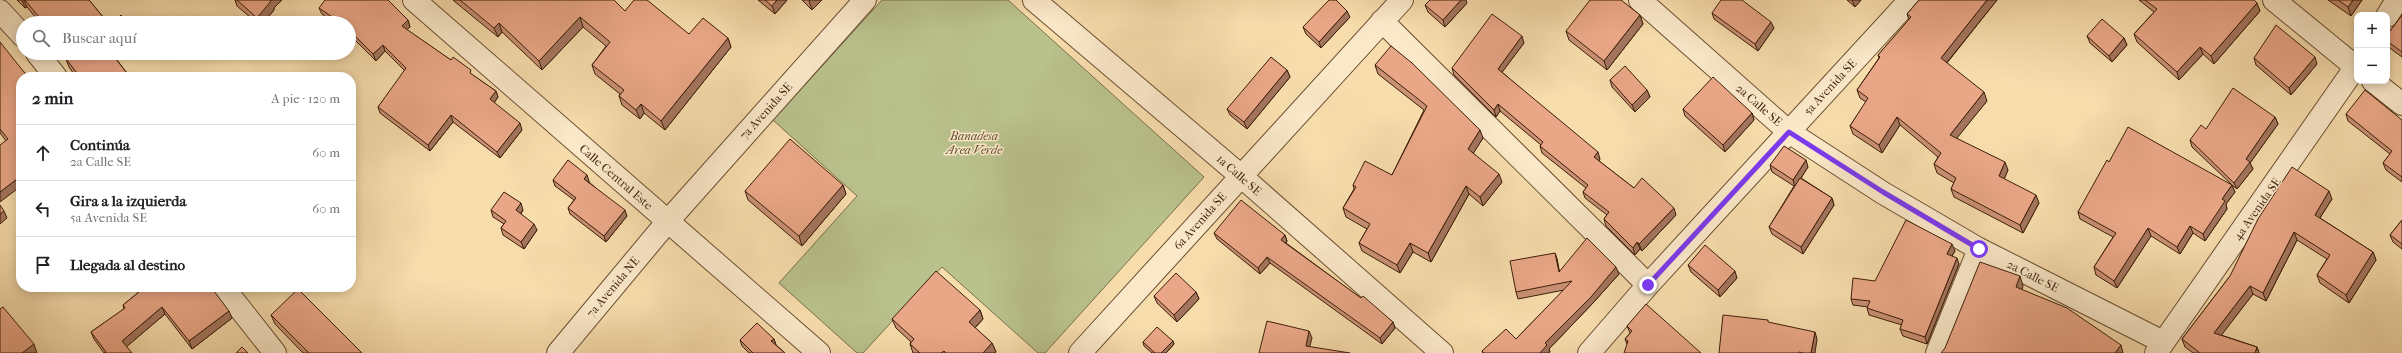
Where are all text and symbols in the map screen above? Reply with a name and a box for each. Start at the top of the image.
map controls [2354,12,2390,84]
button: + [2354,12,2390,48]
search box [16,16,356,60]
icon: search [30,27,52,49]
text: Buscar aquí [62,29,137,47]
button: − [2354,48,2390,84]
street label: 5a Avenida SE [1801,56,1859,118]
street label: 7a Avenida SE [737,80,795,142]
street label: 2a Calle SE [1733,81,1785,129]
text: 2 min [32,88,73,108]
text: A pie · 120 m [271,91,340,106]
park label: Banadesa Area Verde [944,129,1003,157]
text: Continúa [70,136,130,154]
street label: Calle Central Este [577,141,656,213]
icon: ahead [32,142,54,164]
text: 60 m [312,145,340,160]
street label: 1a Calle SE [1214,152,1264,198]
text: 2a Calle SE [70,154,131,169]
street label: 4a Avenida SE [2230,175,2284,243]
street label: 6a Avenida SE [1171,189,1229,253]
text: Gira a la izquierda [70,192,186,210]
icon: left [32,198,54,220]
text: 60 m [312,201,340,216]
text: 5a Avenida SE [70,210,147,225]
route start [1970,240,1988,258]
icon: arrive [32,254,54,276]
street label: 7a Avenida NE [584,254,642,320]
text: Llegada al destino [70,256,185,274]
street label: 2a Calle SE [2005,257,2061,295]
route end [1639,276,1657,294]

